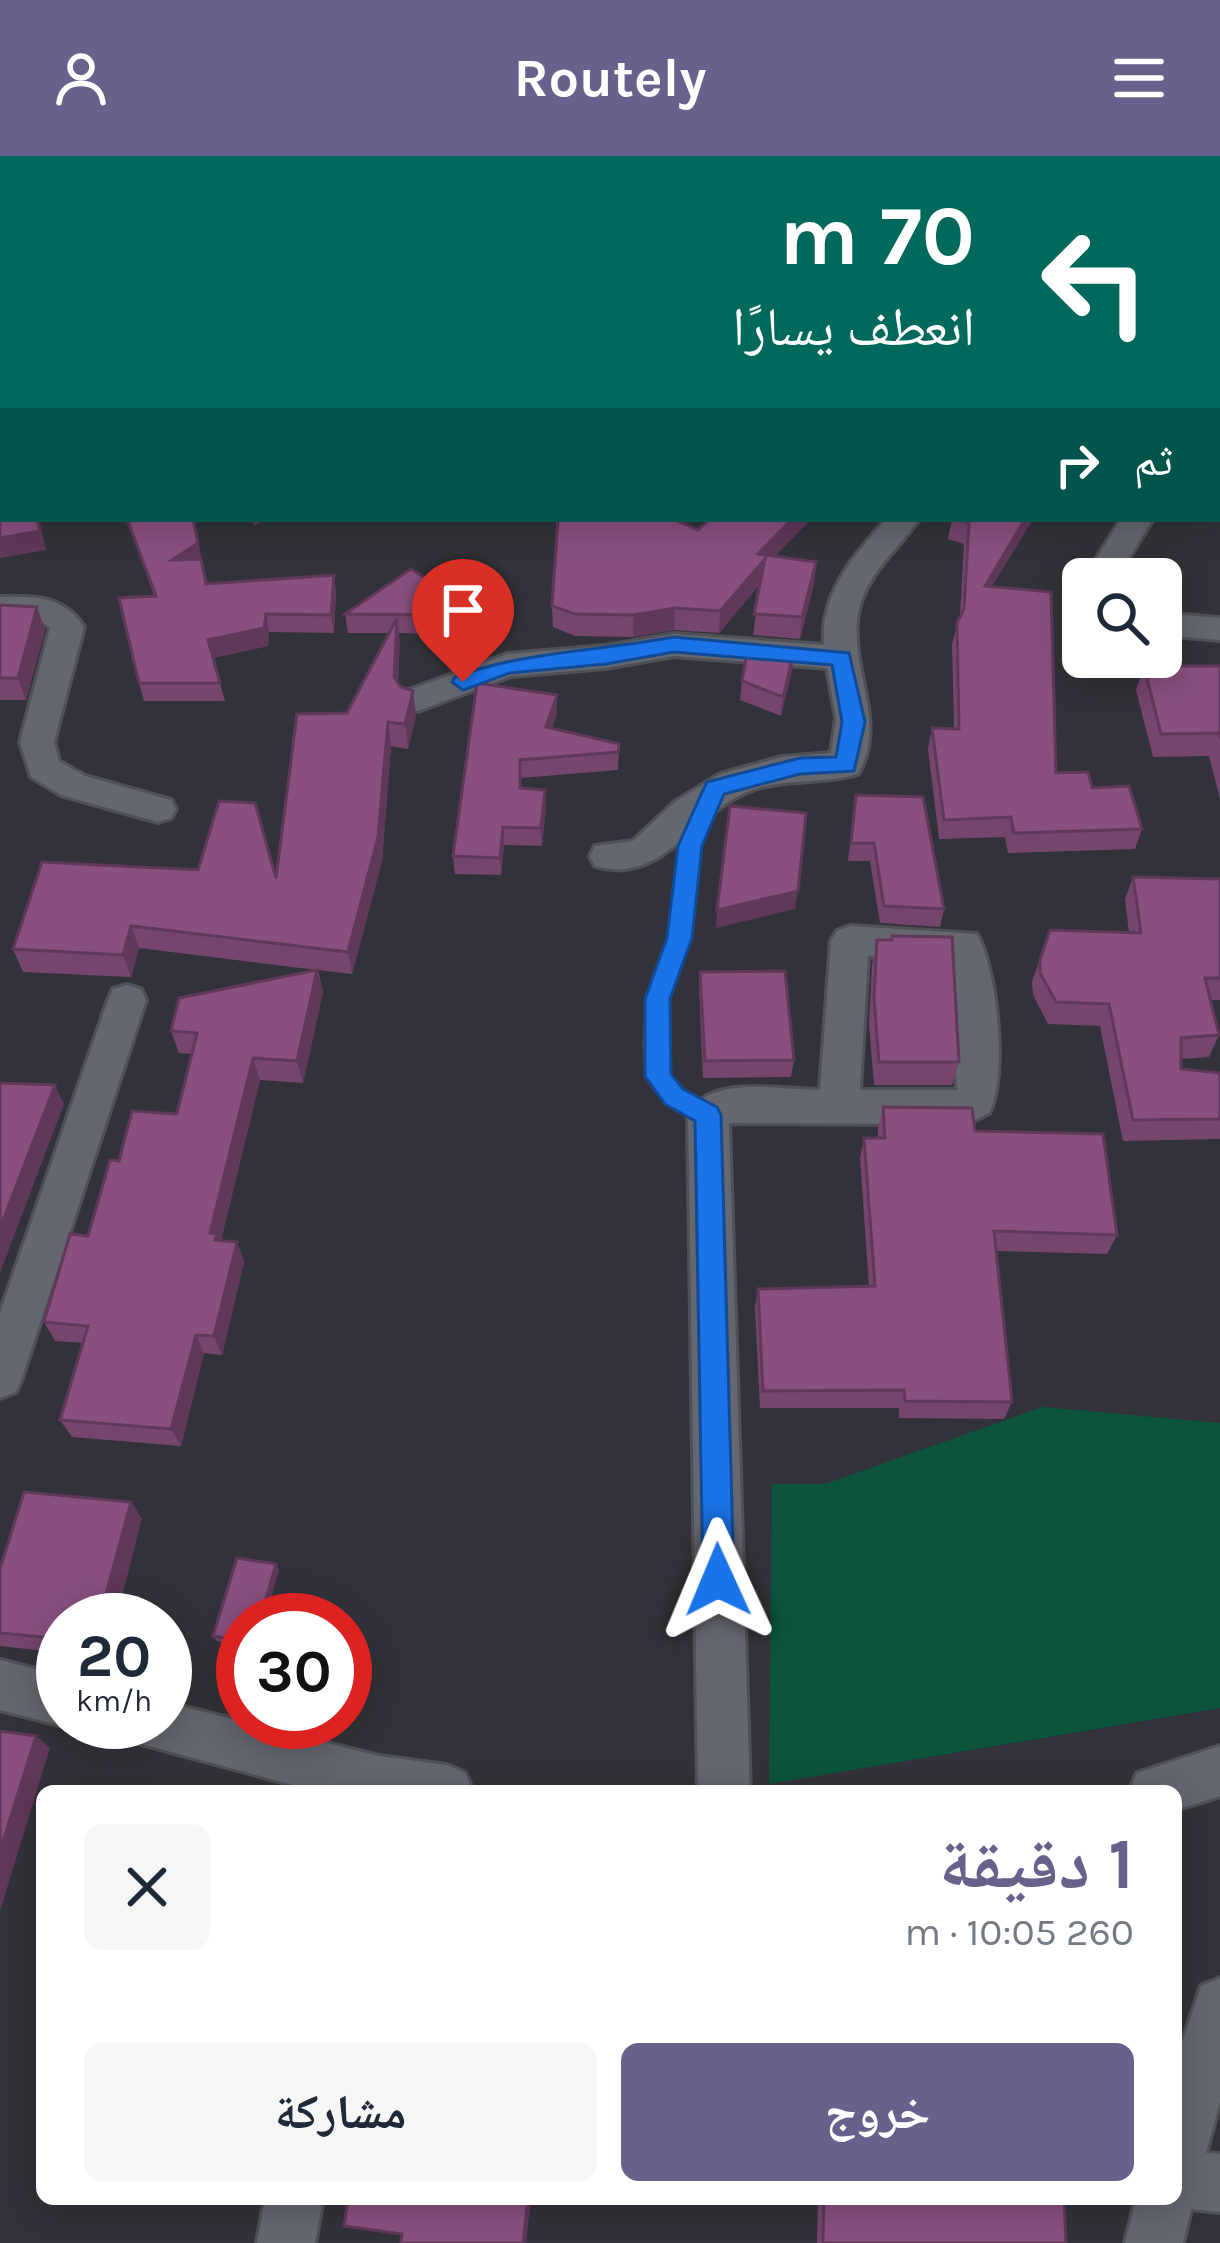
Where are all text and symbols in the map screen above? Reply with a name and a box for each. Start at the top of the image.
icon: person [48,45,114,111]
icon: menu [1106,45,1172,111]
text: Routely [514,46,706,110]
text: 70 m [779,187,975,285]
icon: left [1017,204,1173,360]
text: انعطف يسارًا [732,295,975,359]
icon: right [1044,432,1110,498]
text: ثم [1134,434,1173,486]
map controls [1062,558,1182,678]
button: search [1062,558,1182,678]
pin [412,559,514,682]
icon: arrive [430,577,496,643]
position arrow [655,1517,781,1643]
speed limit sign: 30 [216,1593,372,1749]
text: 20 [77,1621,151,1691]
text: km/h [76,1683,152,1719]
text: 1 دقيقة [939,1822,1134,1906]
button: close [84,1824,210,1950]
text: 260 m · 10:05 [904,1909,1134,1955]
button: مشاركة [84,2043,597,2181]
button: خروج [621,2043,1134,2181]

